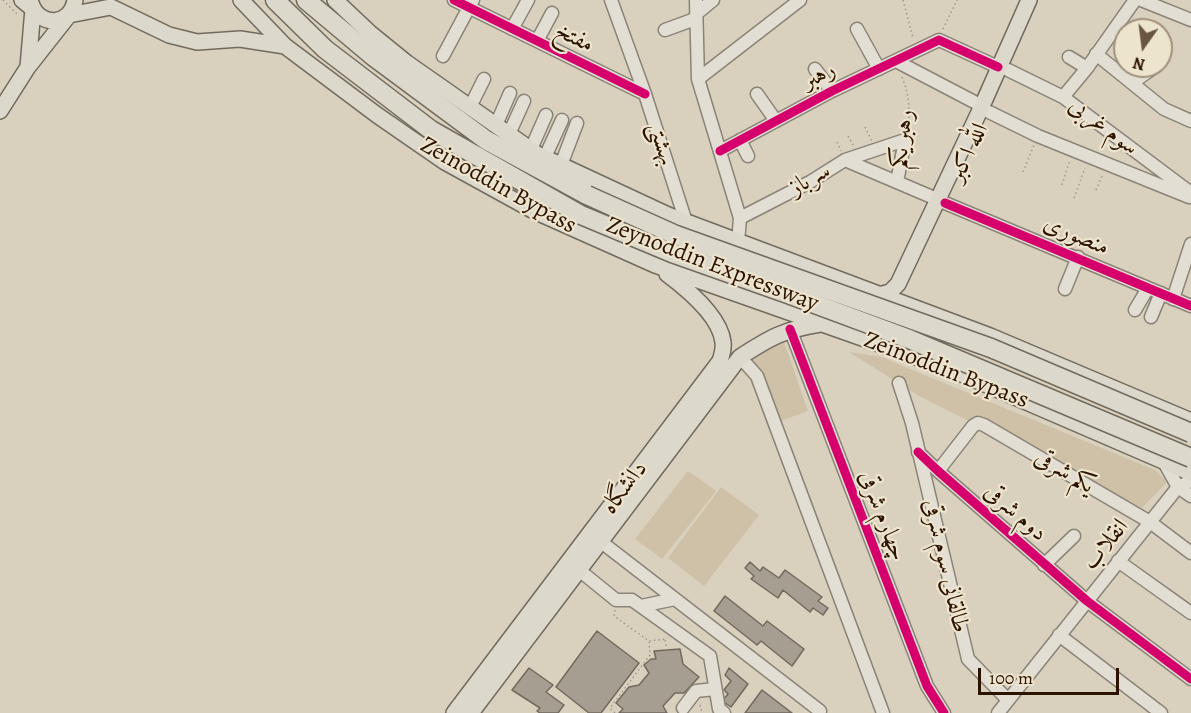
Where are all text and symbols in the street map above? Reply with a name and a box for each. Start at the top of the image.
street label: مفتخ [550,16,598,60]
north arrow [1113,18,1173,78]
text: N [1131,51,1147,76]
street label: رهبر [797,56,841,96]
street label: سوم غربی [1062,91,1144,163]
street label: رهبر یکم [885,108,921,170]
street label: بهشتی [641,119,681,169]
street label: الله اکبر [943,119,995,187]
street label: Zeinoddin Bypass [415,131,581,241]
street label: سرباز [784,157,836,203]
street label: منصوری [1039,209,1113,263]
street label: Zeynoddin Expressway [602,211,822,319]
street label: Zeinoddin Bypass [860,326,1032,416]
street label: یکم شرقی [1029,443,1099,501]
street label: دانشگاه [596,456,654,520]
street label: چهارم شرقی [852,467,912,565]
street label: دوم شرقی [977,478,1053,548]
street label: طالقانی سوم شرقی [916,496,974,636]
street label: انقلاب [1077,514,1135,576]
scale bar [981,656,1122,694]
text: 100 m [989,666,1033,690]

